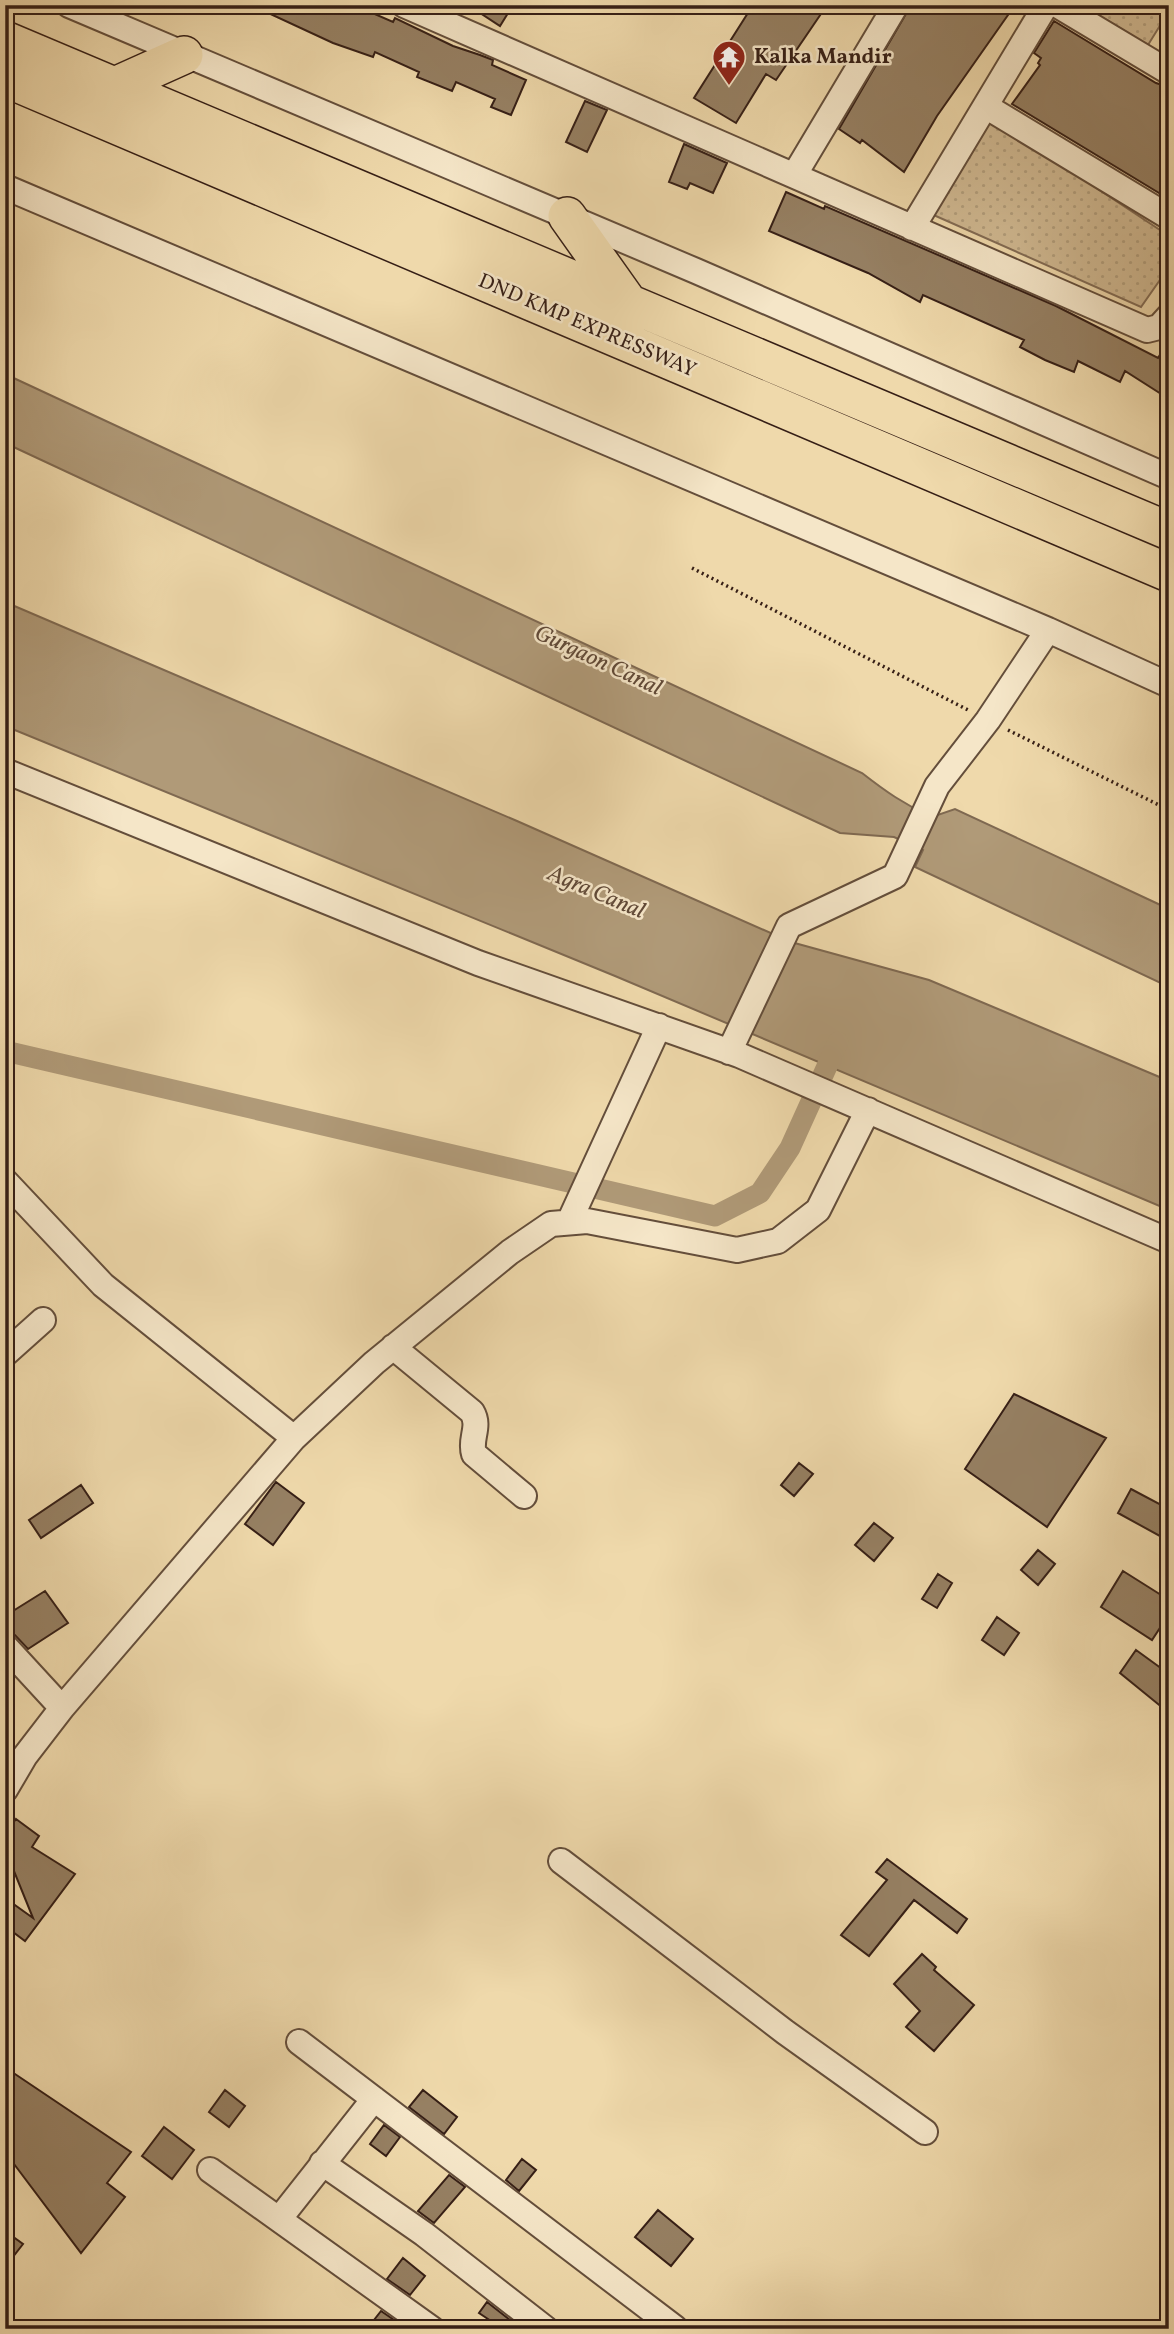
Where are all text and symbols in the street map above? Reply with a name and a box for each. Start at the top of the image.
temple icon: Kalka Mandir [710,38,748,87]
place label: Kalka Mandir [754,43,892,72]
street label: DND KMP EXPRESSWAY [473,267,701,385]
water label: Gurgaon Canal [529,618,667,705]
water label: Agra Canal [542,858,650,928]

